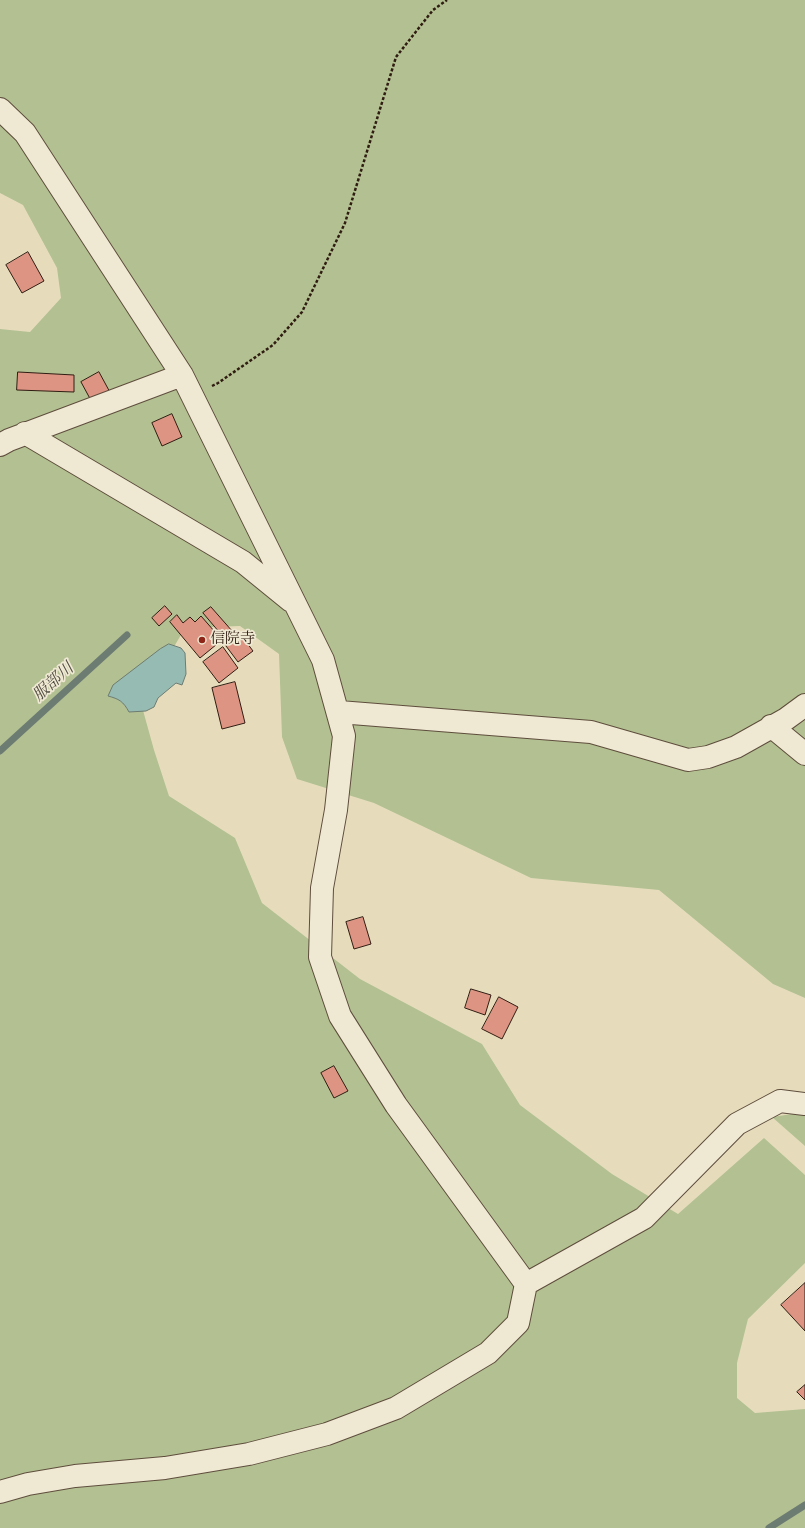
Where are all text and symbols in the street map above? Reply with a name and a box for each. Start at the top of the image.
place label: 信院寺 [210,631,255,649]
marker: 信院寺 [197,635,207,645]
water label: 服部川 [30,660,78,706]

